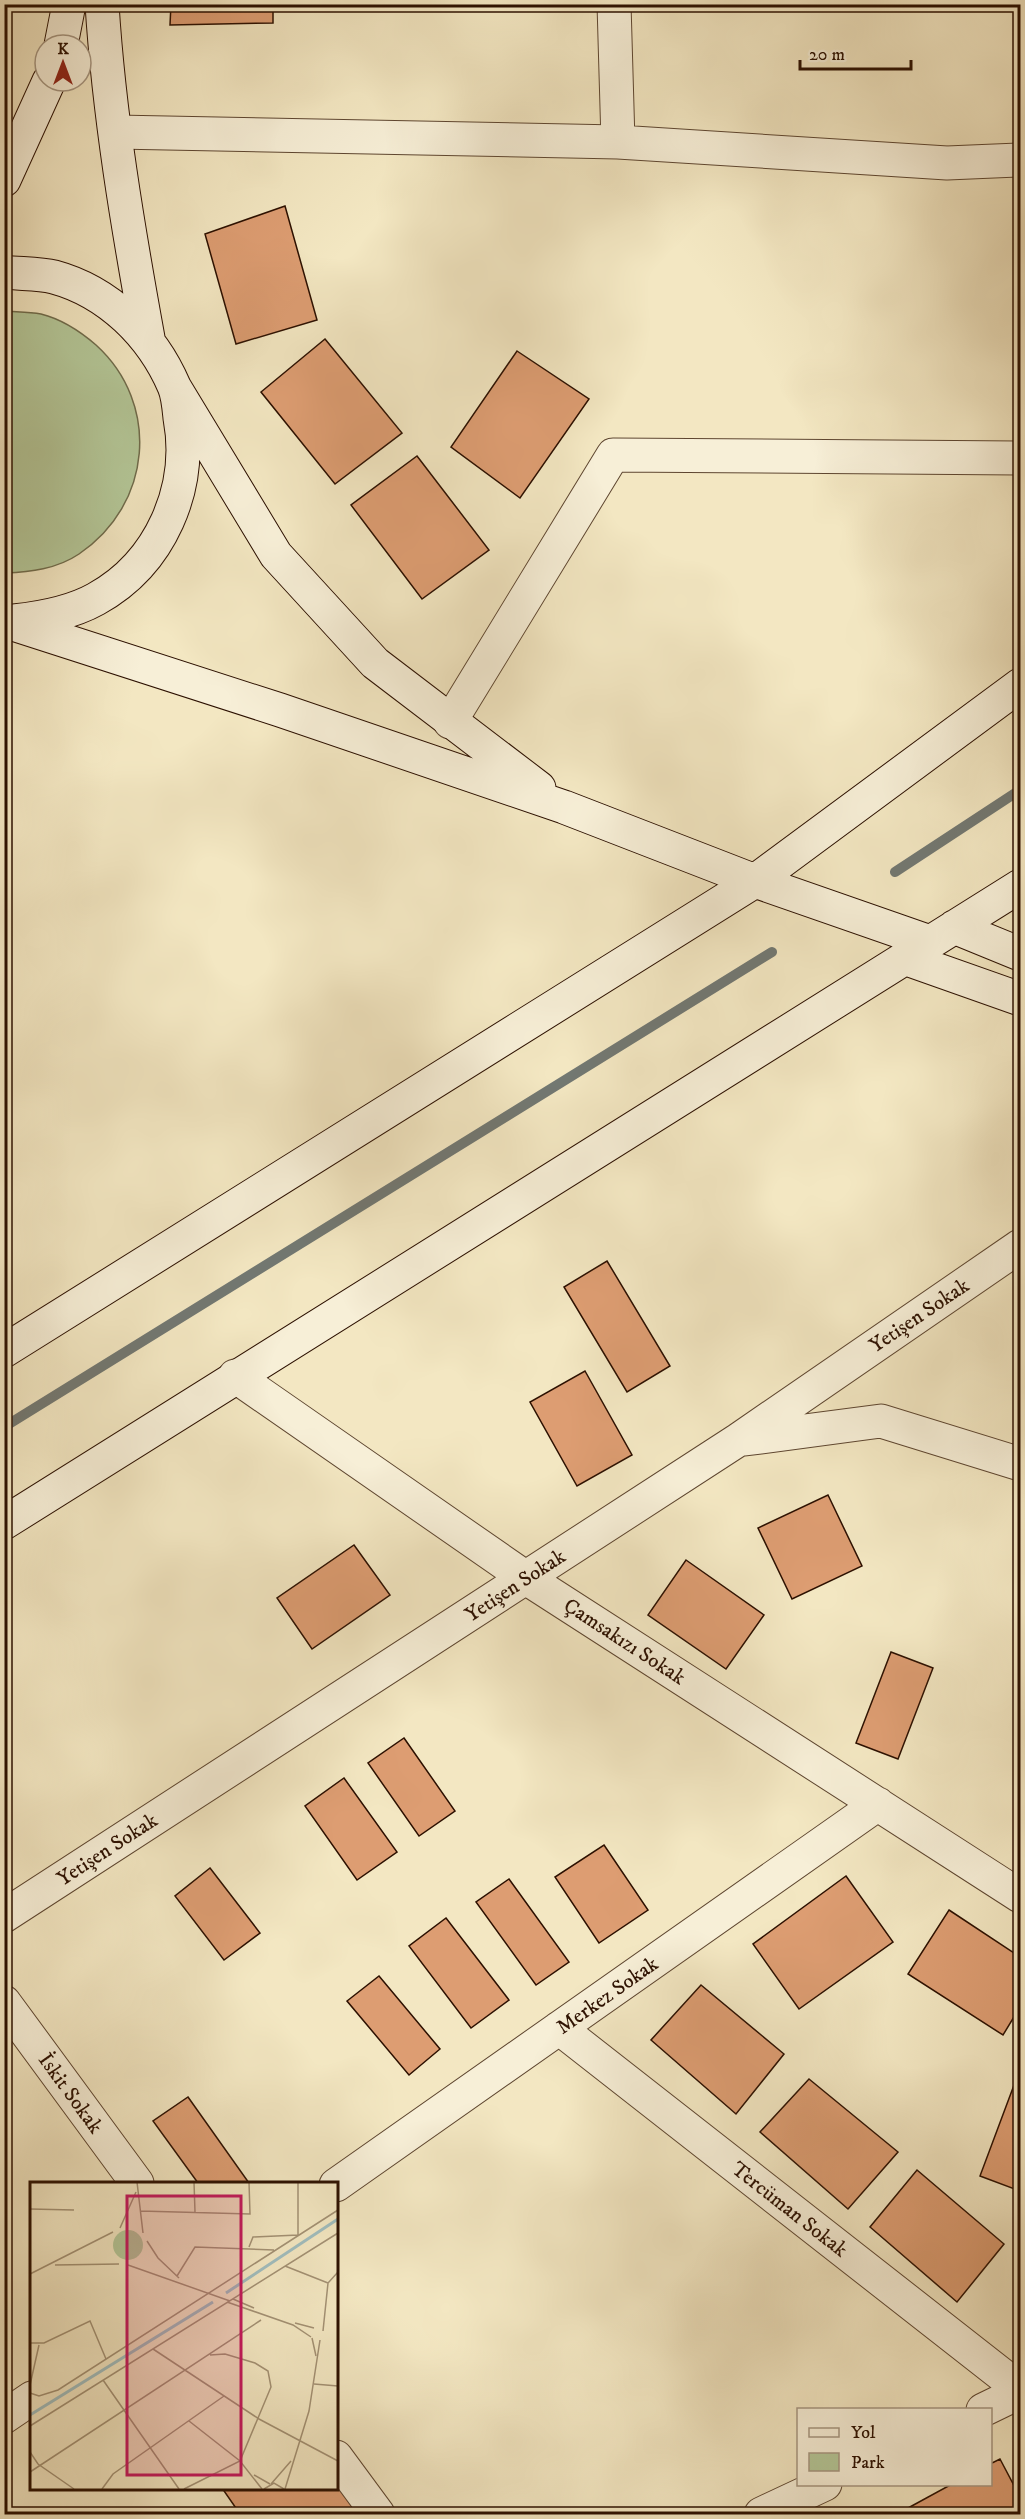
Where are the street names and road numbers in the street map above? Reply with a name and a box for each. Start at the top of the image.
street label: Yetişen Sokak [865,1273,975,1359]
street label: Yetişen Sokak [460,1543,571,1628]
street label: Çamsakızı Sokak [559,1593,691,1691]
street label: Yetişen Sokak [52,1807,163,1892]
street label: Merkez Sokak [551,1951,664,2041]
street label: İskit Sokak [32,2048,109,2140]
street label: Tercüman Sokak [726,2156,853,2264]

